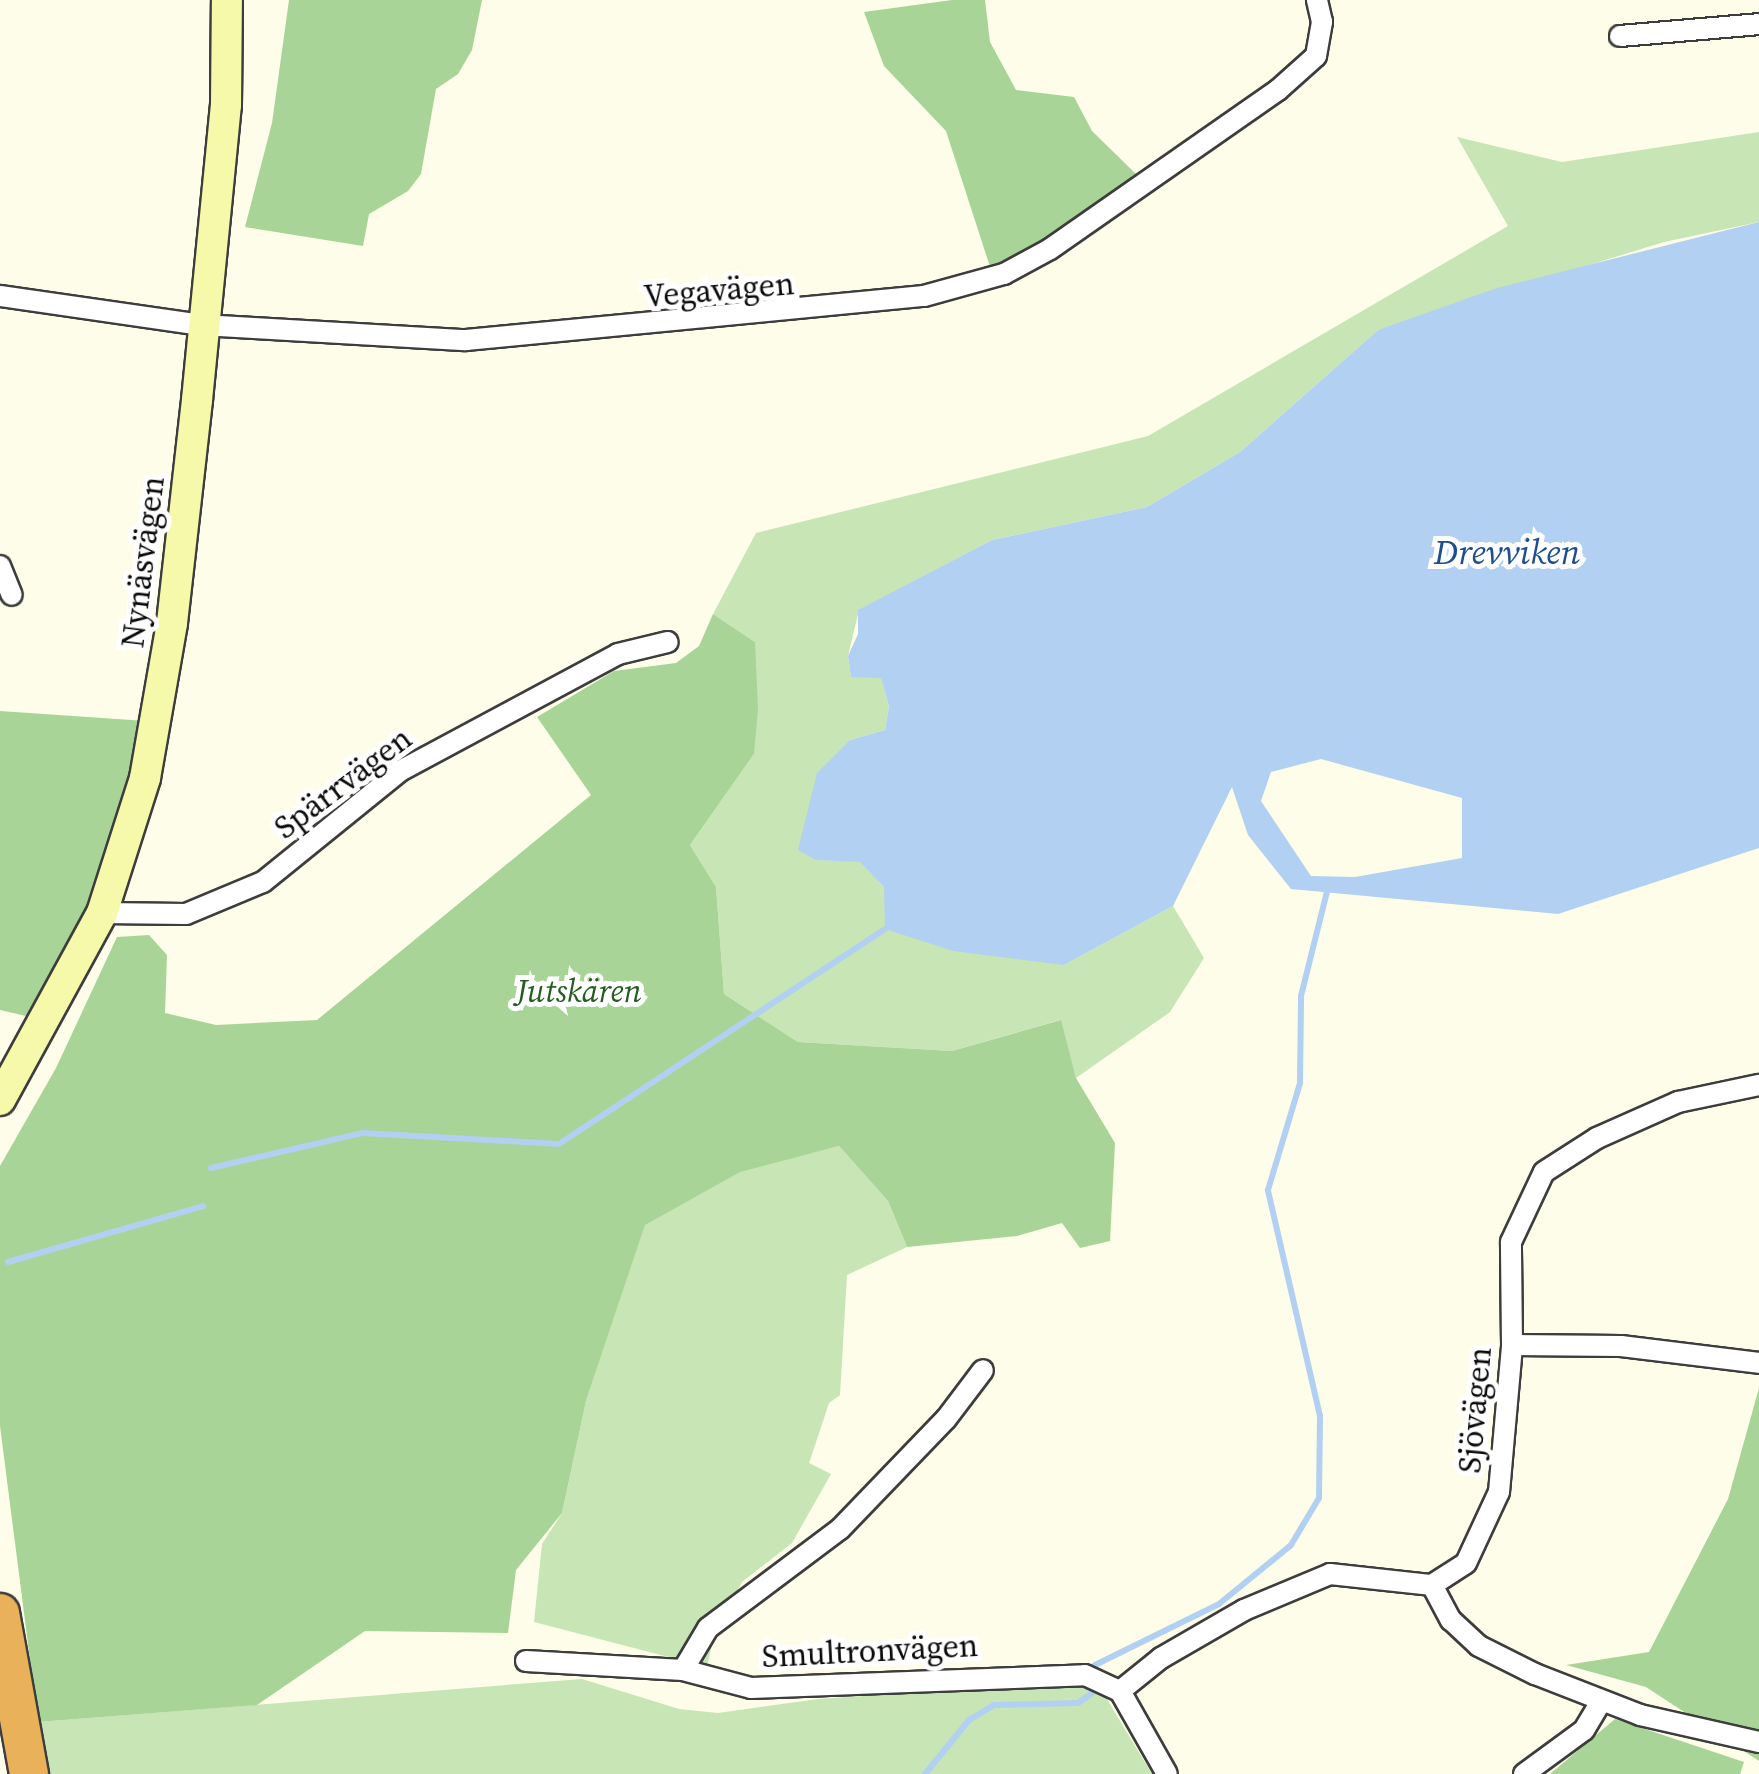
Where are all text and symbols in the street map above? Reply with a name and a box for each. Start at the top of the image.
street label: Vegavägen [642,264,796,316]
street label: Nynäsvägen [113,474,173,650]
water label: Drevviken [1434,531,1580,573]
street label: Spärrvägen [267,719,419,847]
park label: Jutskären [517,972,641,1010]
street label: Sjövägen [1450,1345,1500,1475]
street label: Smultronvägen [761,1626,979,1676]

